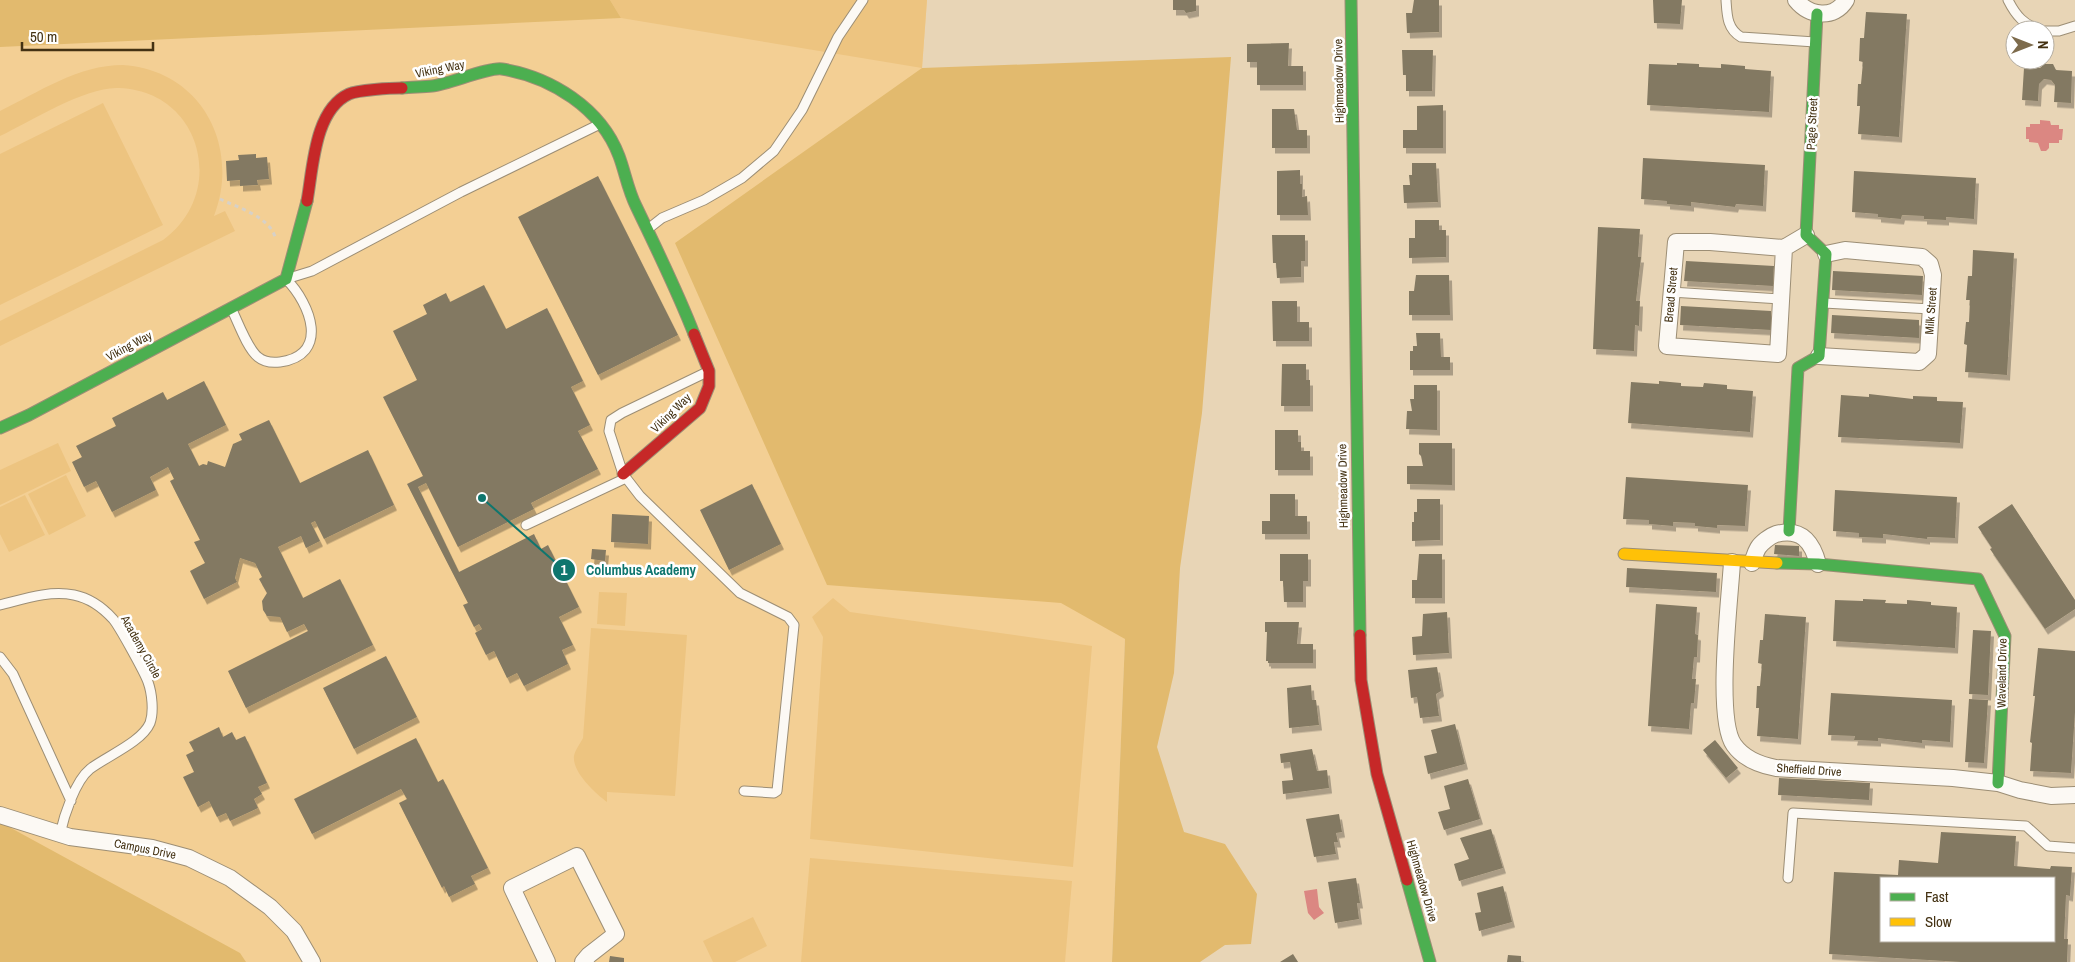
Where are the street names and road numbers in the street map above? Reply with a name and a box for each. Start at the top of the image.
street label: Highmeadow Drive [1330,39,1348,123]
street label: Viking Way [414,56,466,82]
street label: Page Street [1803,97,1821,150]
street label: Bread Street [1661,267,1681,323]
street label: Milk Street [1921,287,1941,335]
street label: Viking Way [103,327,155,365]
street label: Viking Way [648,390,695,436]
street label: Highmeadow Drive [1334,444,1352,528]
street label: Academy Circle [117,612,165,681]
street label: Waveland Drive [1993,638,2011,708]
street label: Sheffield Drive [1776,760,1842,780]
street label: Campus Drive [113,835,177,863]
street label: Highmeadow Drive [1403,838,1441,924]

